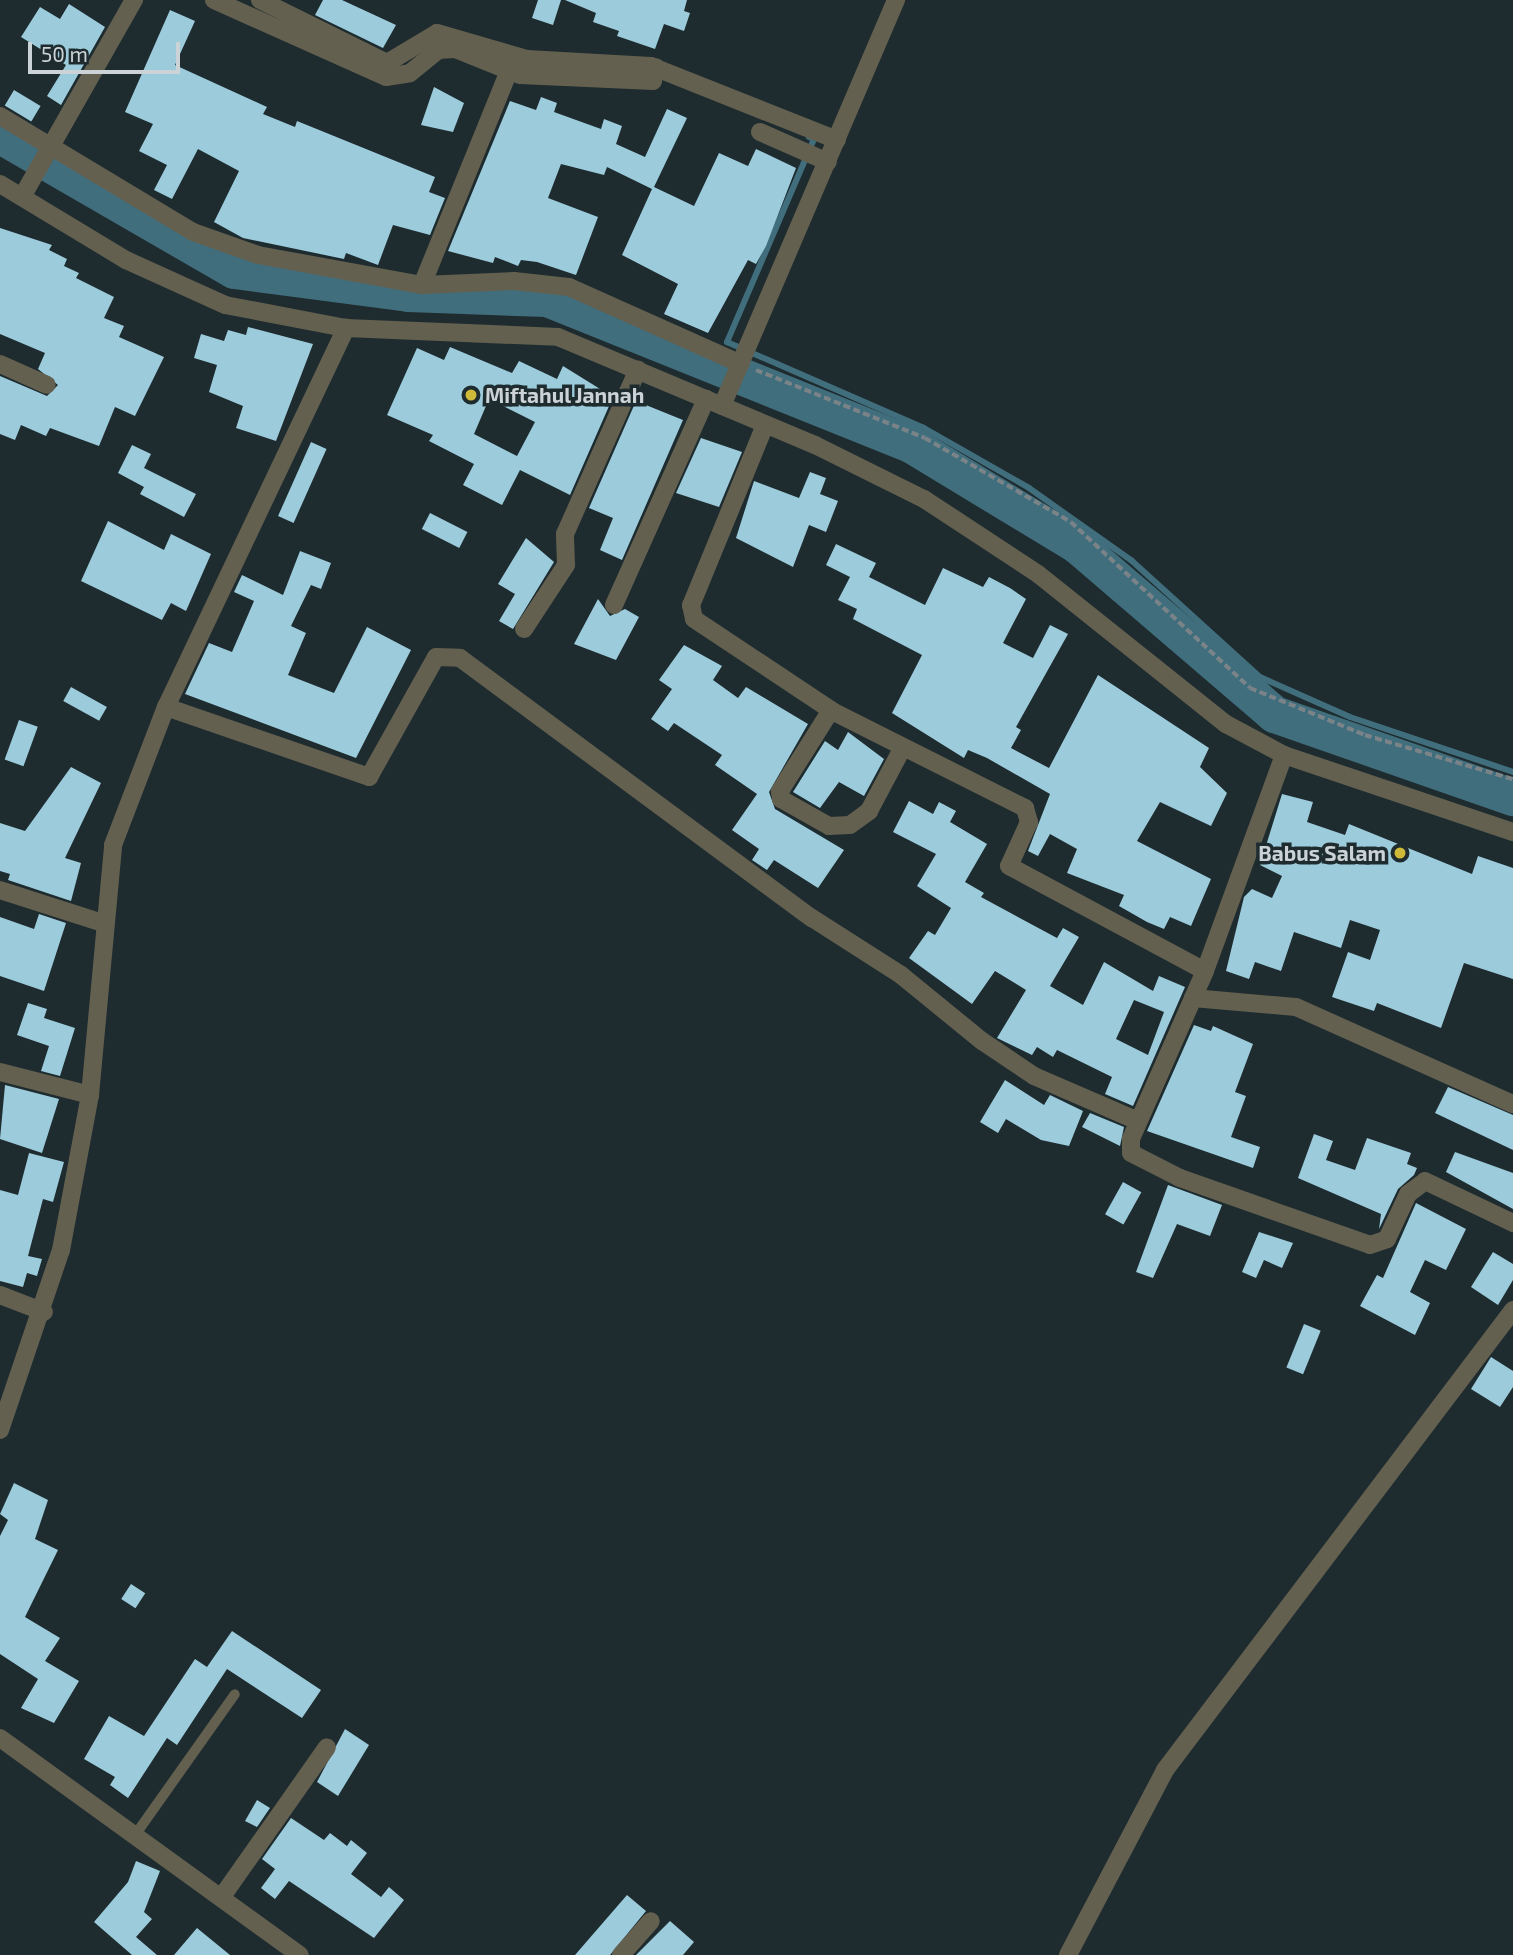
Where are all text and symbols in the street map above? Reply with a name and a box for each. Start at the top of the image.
scale bar [32,28,184,72]
text: 50 m [41,41,88,66]
place label: Miftahul Jannah [485,382,645,408]
marker: Miftahul Jannah [463,387,479,403]
place label: Babus Salam [1258,840,1386,866]
marker: Babus Salam [1392,845,1408,861]

